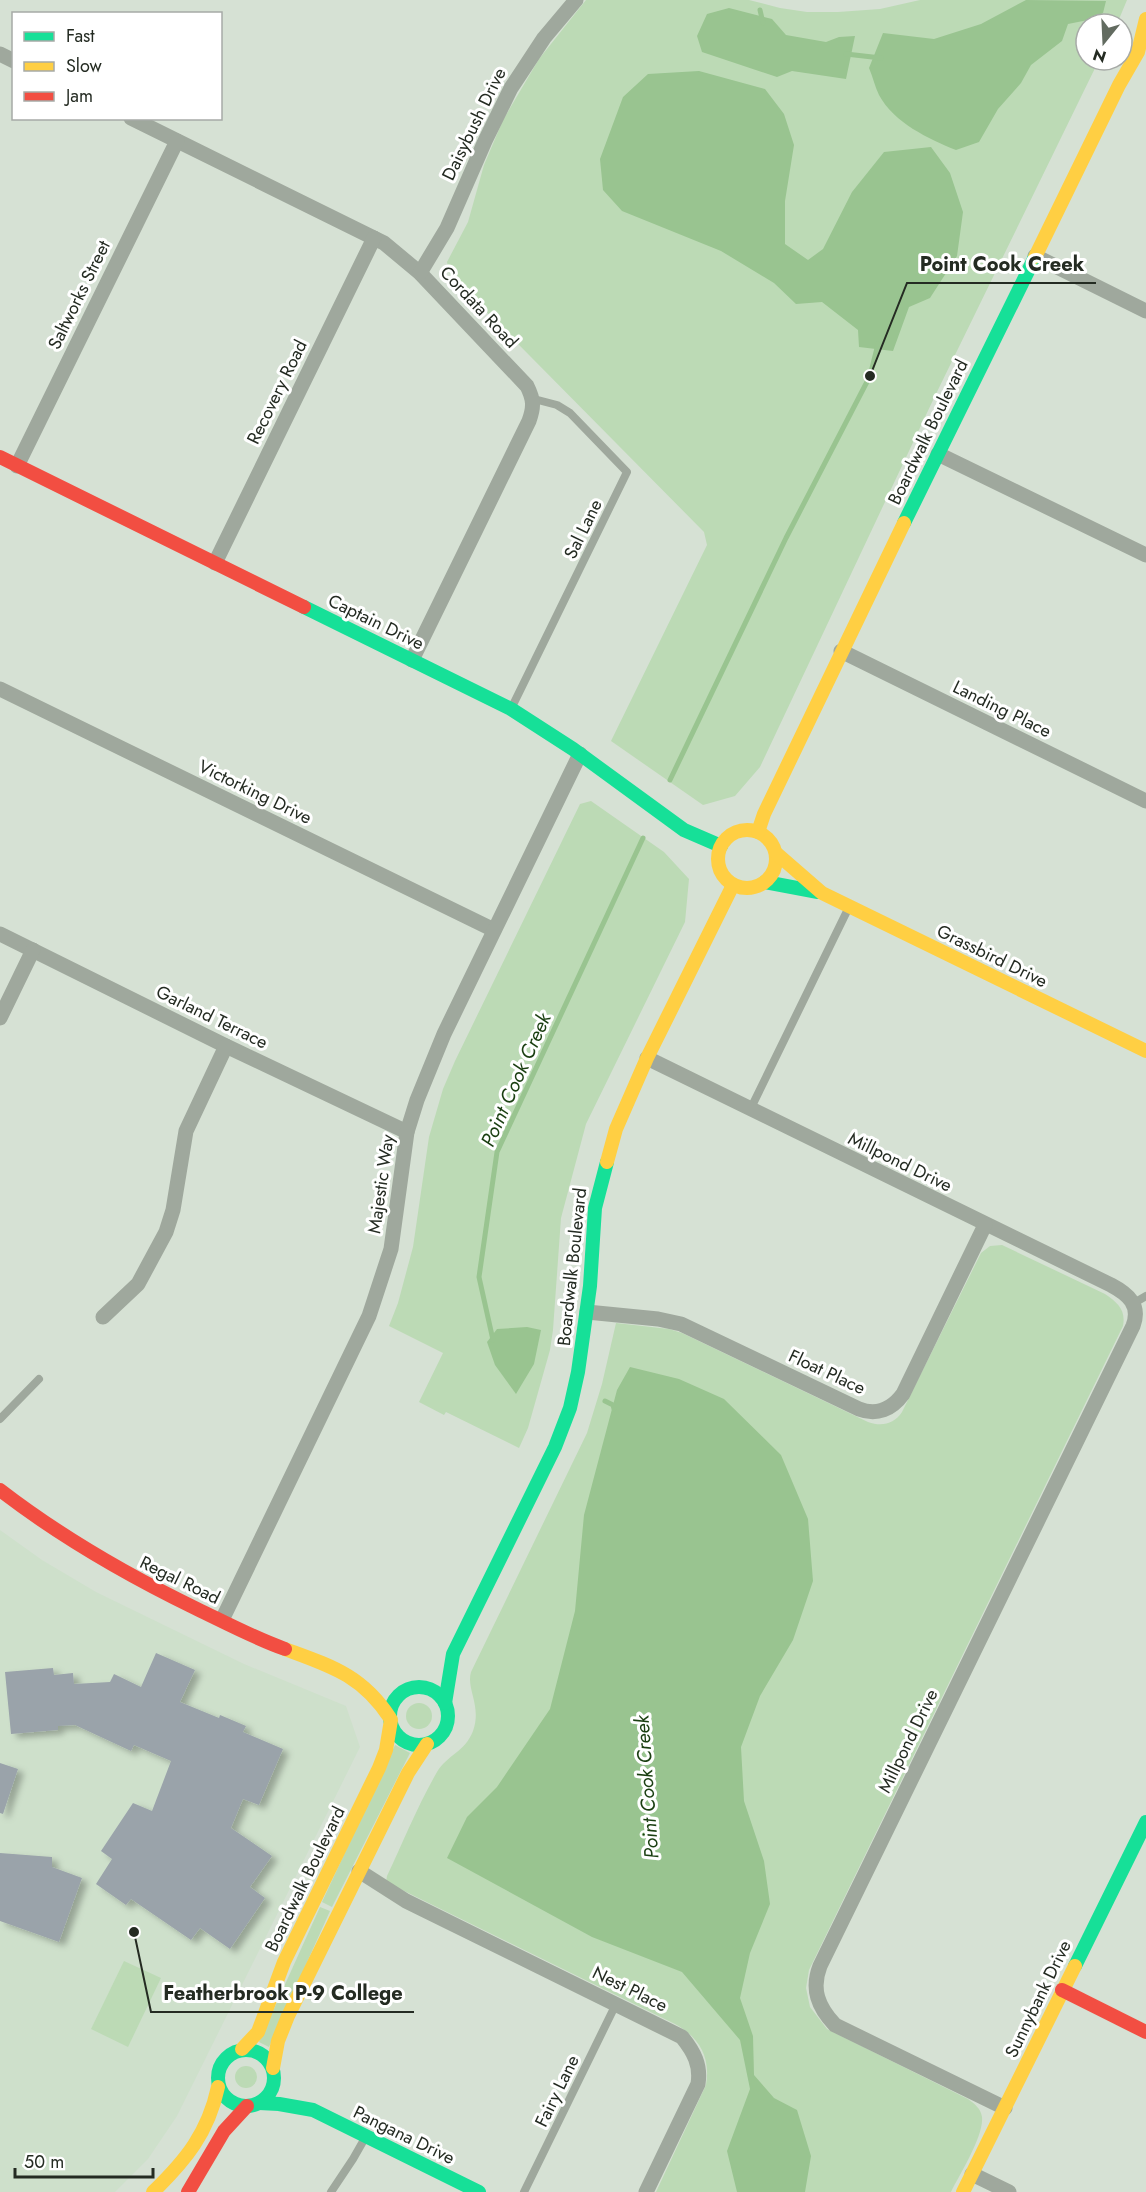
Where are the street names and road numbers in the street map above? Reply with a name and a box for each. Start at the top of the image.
street label: Daisybush Drive [435,63,513,185]
street label: Saltworks Street [41,235,117,354]
street label: Cordata Road [434,260,524,354]
street label: Recovery Road [240,335,314,449]
street label: Boardwalk Boulevard [882,355,974,509]
street label: Sal Lane [557,495,609,563]
street label: Captain Drive [324,588,428,656]
street label: Landing Place [948,674,1056,744]
street label: Victorking Drive [194,753,316,831]
street label: Grassbird Drive [932,918,1052,994]
street label: Garland Terrace [152,979,272,1055]
street label: Millpond Drive [844,1126,956,1198]
street label: Majestic Way [361,1133,401,1235]
street label: Boardwalk Boulevard [551,1187,593,1347]
street label: Float Place [784,1343,870,1401]
street label: Regal Road [135,1549,225,1611]
street label: Millpond Drive [872,1685,944,1797]
street label: Boardwalk Boulevard [259,1802,351,1956]
street label: Sunnybank Drive [998,1936,1078,2062]
street label: Nest Place [588,1960,672,2018]
street label: Fairy Lane [528,2051,586,2131]
street label: Pangana Drive [349,2099,459,2171]

